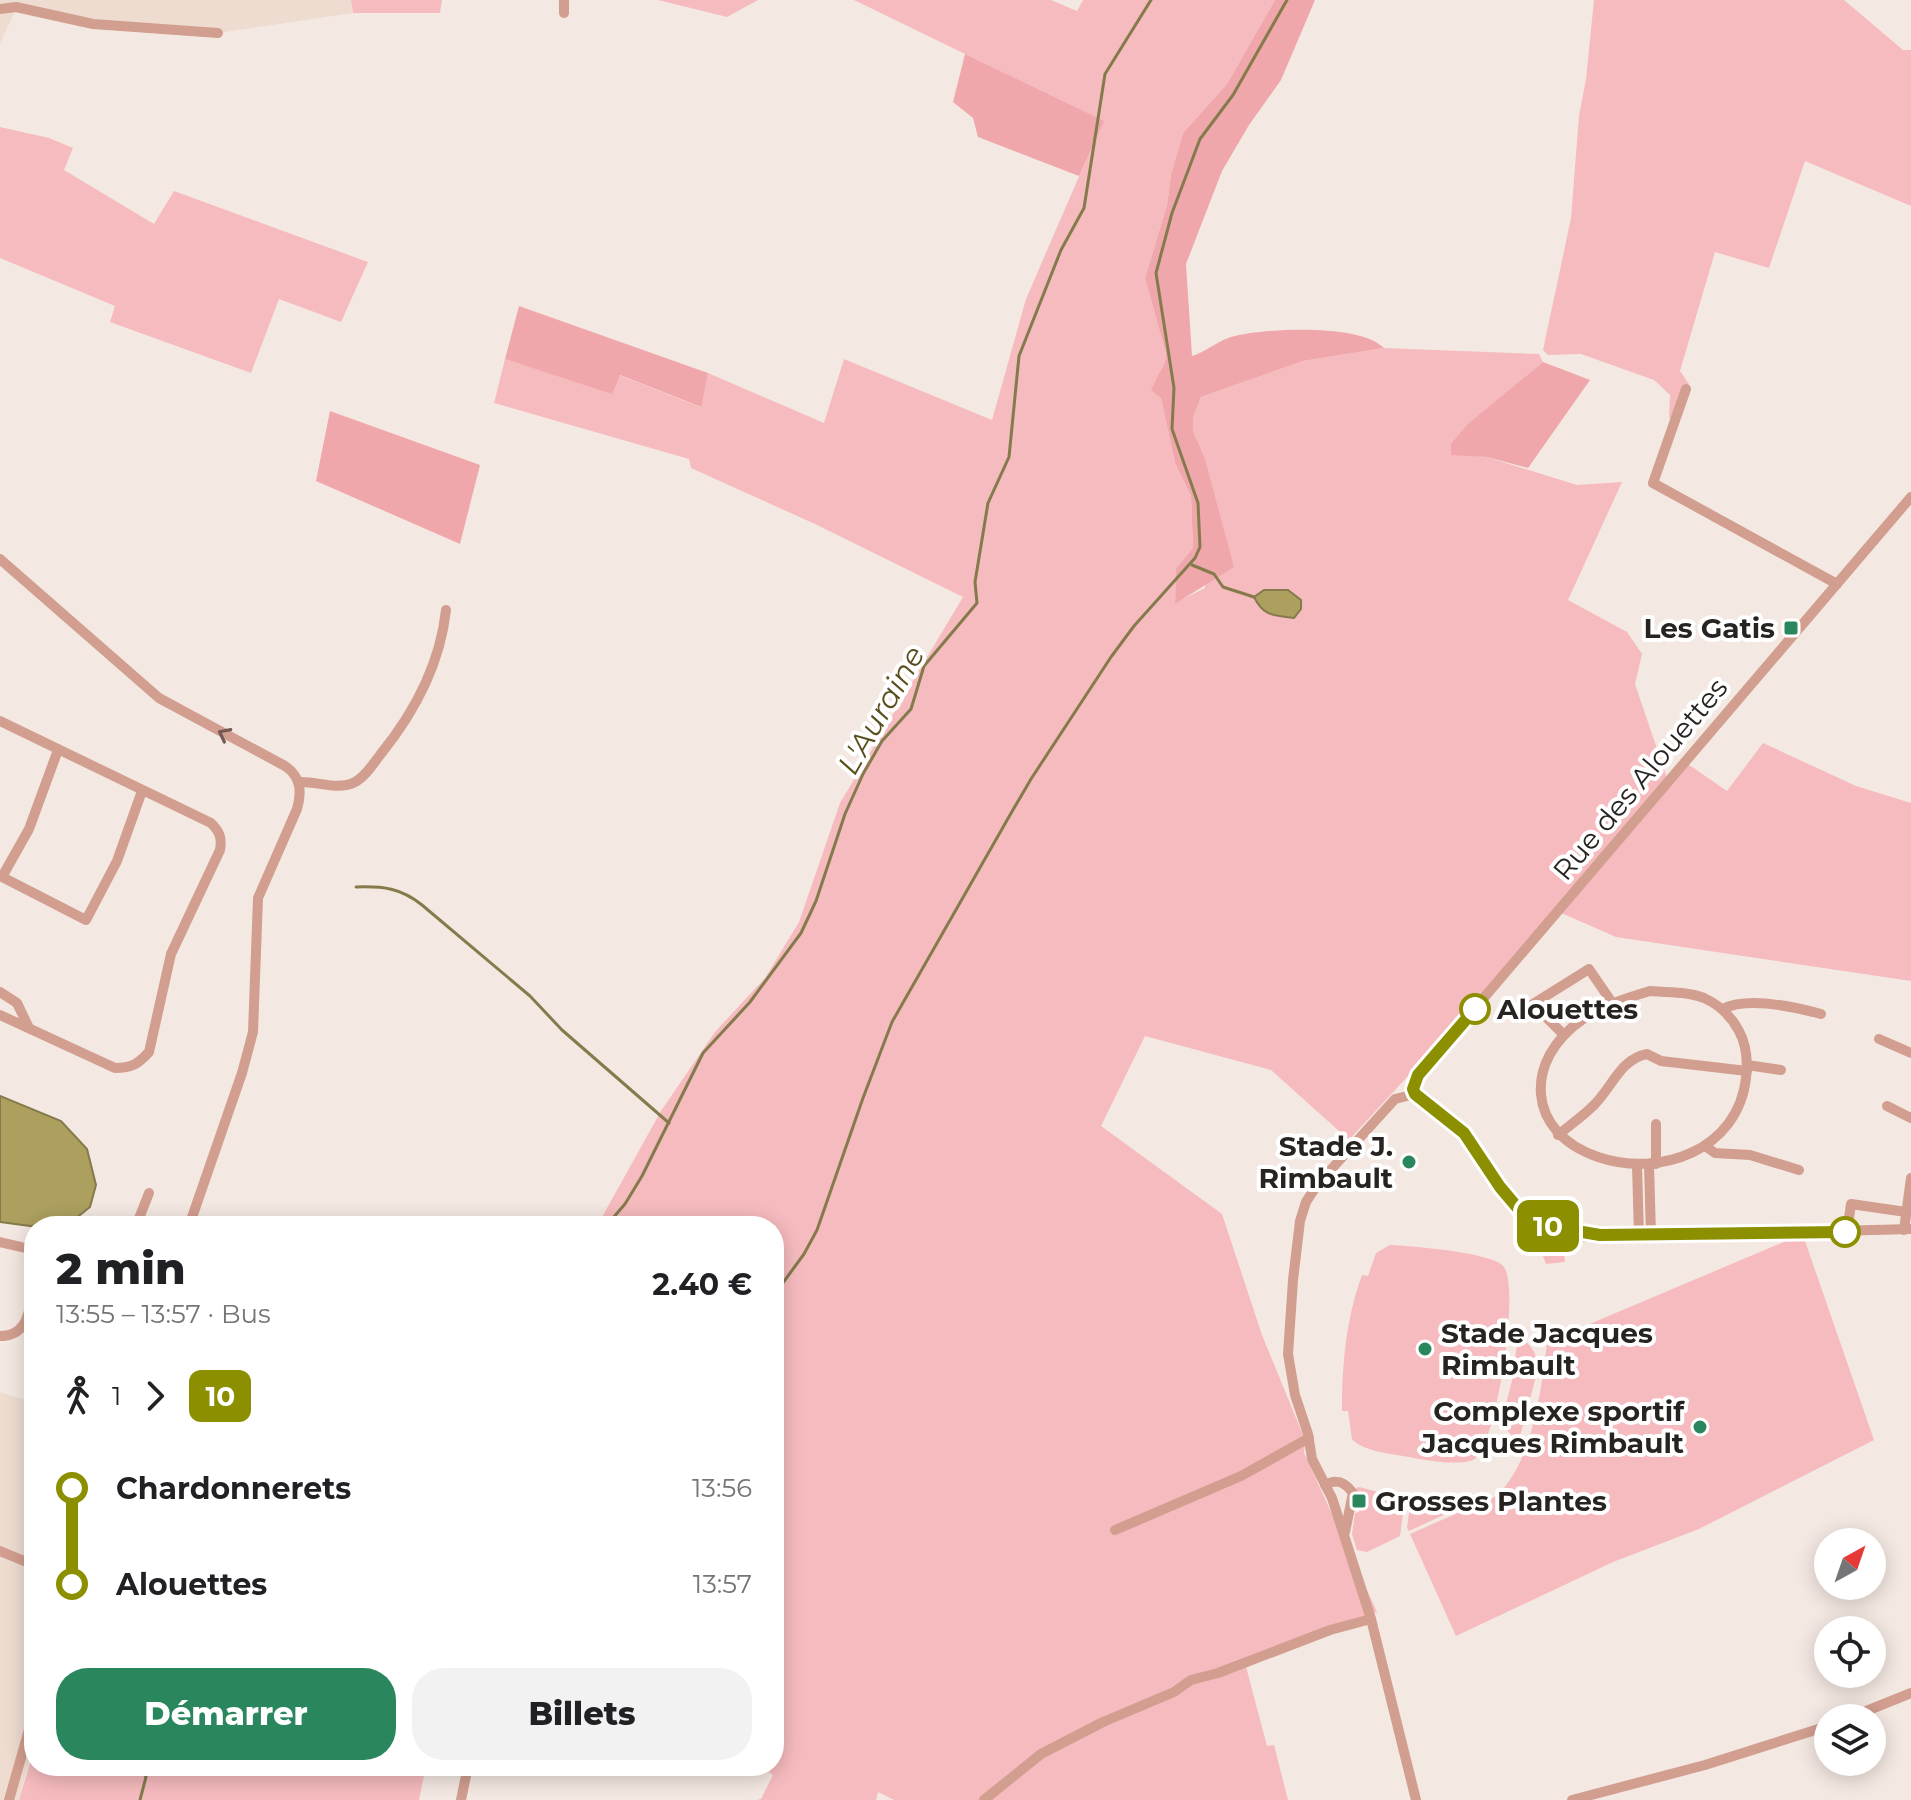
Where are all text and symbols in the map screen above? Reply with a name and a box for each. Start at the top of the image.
place label: Les Gatis [1643,611,1775,645]
marker: Les Gatis [1782,619,1800,637]
water label: L'Auraine [829,639,933,781]
street label: Rue des Alouettes [1546,671,1734,887]
one-way arrow [217,728,232,743]
place label: Alouettes [1496,992,1638,1026]
marker: Alouettes [1460,994,1490,1024]
place label: Stade J. Rimbault [1258,1129,1393,1195]
marker: Stade J. Rimbault [1400,1153,1418,1171]
line badge: 10 [1512,1200,1584,1252]
text: 10 [1533,1209,1563,1243]
unlabelled marker [1830,1217,1860,1247]
text: 2 min [56,1241,186,1295]
text: 2.40 € [652,1266,752,1303]
text: 13:55 – 13:57 · Bus [56,1298,271,1330]
place label: Stade Jacques Rimbault [1441,1316,1653,1382]
marker: Stade Jacques Rimbault [1416,1340,1434,1358]
icon: walk [56,1374,100,1418]
icon: forward [133,1374,177,1418]
text: 10 [205,1379,235,1413]
text: 1 [112,1380,121,1412]
place label: Complexe sportif Jacques Rimbault [1421,1394,1685,1460]
marker: Complexe sportif Jacques Rimbault [1691,1418,1709,1436]
text: Chardonnerets [116,1470,351,1507]
text: 13:56 [692,1472,752,1504]
place label: Grosses Plantes [1375,1484,1607,1518]
marker: Grosses Plantes [1350,1492,1368,1510]
north arrow [1814,1528,1886,1600]
map controls [1814,1528,1886,1776]
text: Alouettes [116,1566,267,1603]
text: 13:57 [693,1568,752,1600]
button: locate [1814,1616,1886,1688]
button: Démarrer [56,1668,396,1760]
button: Billets [412,1668,752,1760]
button: layers [1814,1704,1886,1776]

